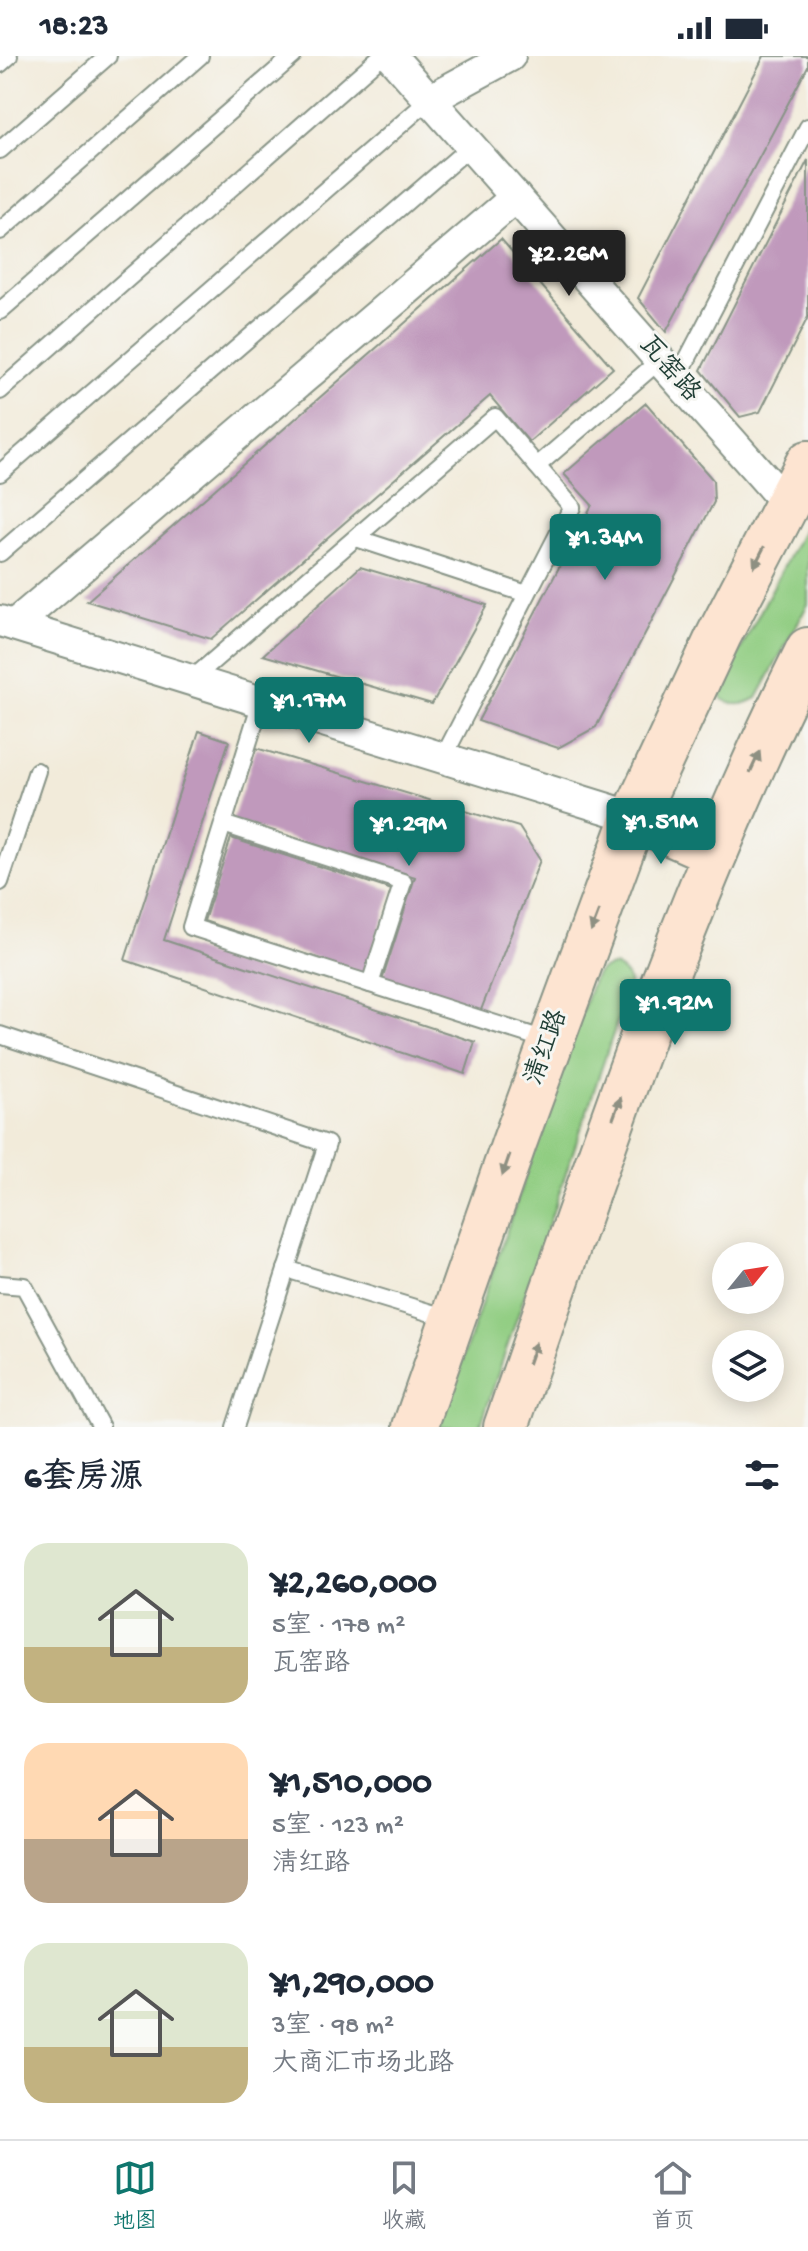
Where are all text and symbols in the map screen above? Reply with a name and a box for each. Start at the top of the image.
text: 18:23 [40,11,108,46]
pin: ¥2.26M [504,230,634,298]
text: ¥2.26M [531,240,607,271]
street label: 瓦窑路 [631,329,707,410]
pin: ¥1.34M [540,514,670,582]
text: ¥1.34M [568,524,642,555]
one-way arrow [752,545,766,568]
pin: ¥1.17M [244,677,374,745]
text: ¥1.17M [273,687,345,718]
one-way arrow [748,751,762,774]
pin: ¥1.51M [596,798,726,866]
pin: ¥1.29M [344,800,474,868]
text: ¥1.51M [625,808,697,839]
text: ¥1.29M [372,810,446,841]
one-way arrow [588,909,601,933]
pin: ¥1.92M [610,979,740,1047]
text: ¥1.92M [638,989,712,1020]
street label: 清红路 [518,1005,576,1090]
one-way arrow [612,1096,624,1120]
one-way arrow [499,1154,511,1178]
north arrow [712,1242,784,1314]
map controls [712,1242,784,1402]
button: layers [712,1330,784,1402]
one-way arrow [526,1341,538,1365]
icon: filters [740,1453,784,1497]
text: 6套房源 [24,1460,143,1500]
text: ¥2,260,000 [272,1565,437,1605]
icon: home [88,1575,184,1671]
text: 5室 · 178 m² [272,1612,405,1643]
text: 瓦窑路 [272,1650,350,1681]
text: ¥1,510,000 [272,1765,432,1805]
icon: home [88,1775,184,1871]
text: 5室 · 123 m² [272,1812,404,1843]
text: 清红路 [272,1850,350,1881]
text: ¥1,290,000 [272,1965,434,2005]
icon: home [88,1975,184,2071]
text: 3室 · 98 m² [272,2012,394,2043]
text: 大商汇市场北路 [272,2050,454,2081]
tab: 地图 [113,2156,157,2236]
tab: 收藏 [382,2156,426,2236]
tab: 首页 [651,2156,695,2236]

